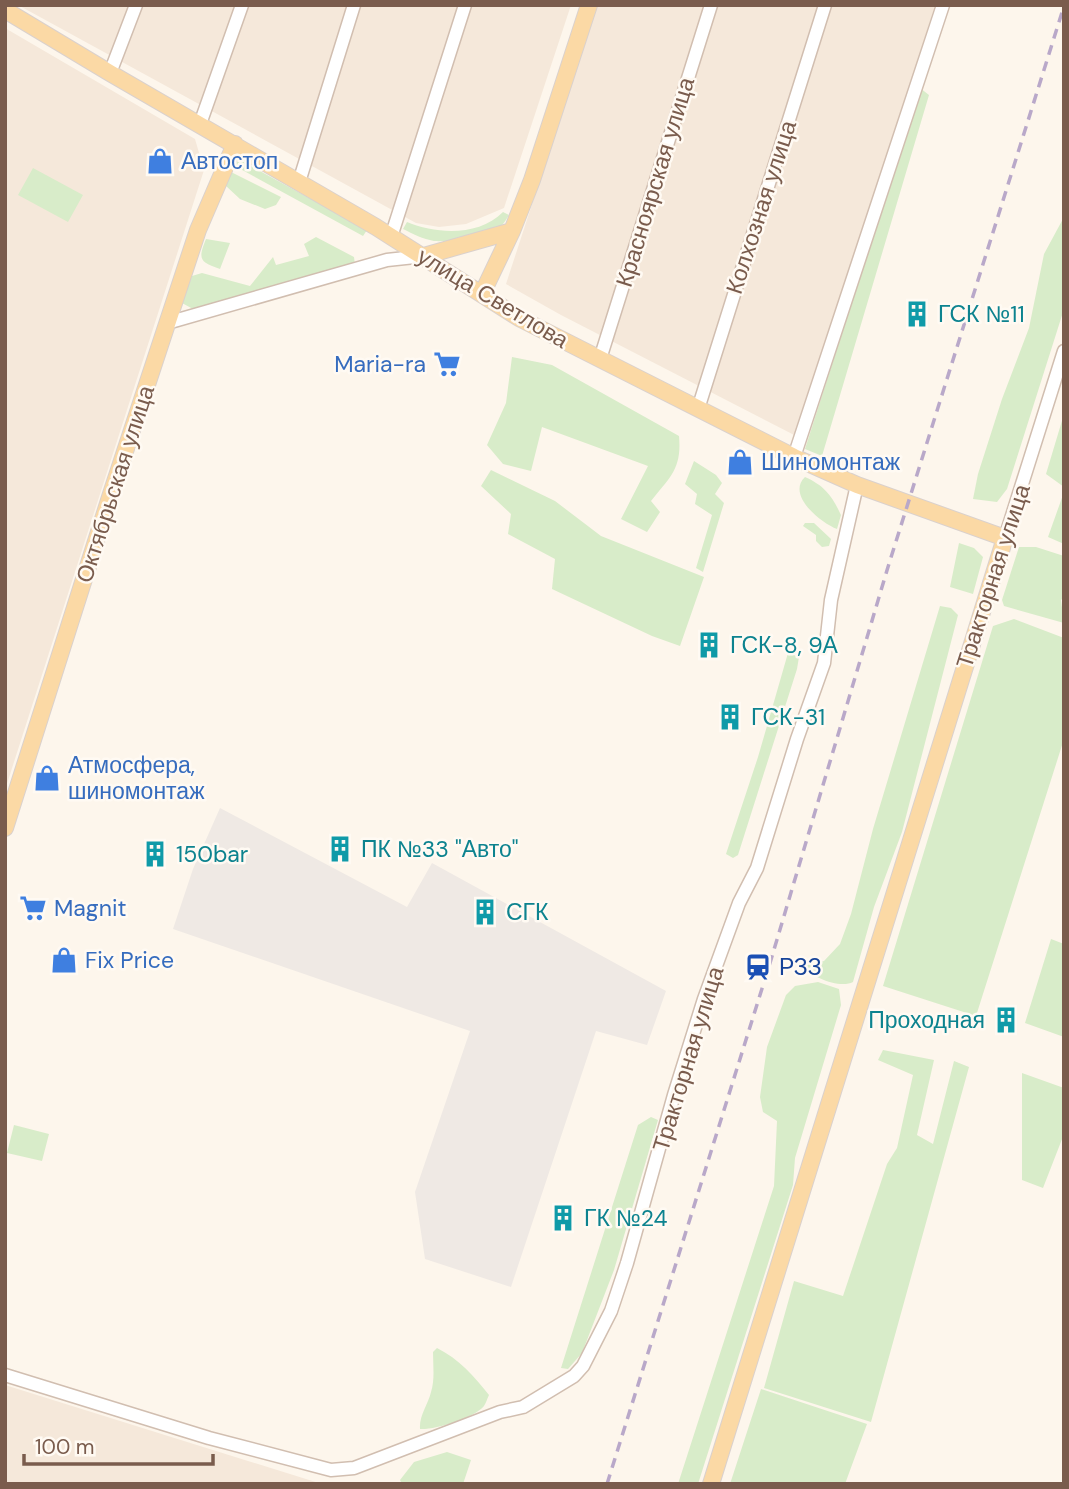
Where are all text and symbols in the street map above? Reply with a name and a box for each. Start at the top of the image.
street label: Красноярская улица [609,73,701,291]
street label: Колхозная улица [719,116,803,298]
shop icon: Автостоп [145,146,175,176]
place label: Автостоп [181,146,278,176]
street label: улица Светлова [412,241,574,355]
building icon: ГСК №11 [902,299,932,329]
place label: ГСК №11 [938,299,1025,329]
place label: Maria-ra [334,349,426,379]
supermarket icon: Maria-ra [432,349,462,379]
street label: Октябрьская улица [69,381,161,587]
shop icon: Шиномонтаж [725,447,755,477]
place label: Шиномонтаж [761,447,901,477]
street label: Тракторная улица [949,480,1037,672]
building icon: ГСК-8, 9А [694,630,724,660]
place label: ГСК-8, 9А [730,630,839,660]
building icon: ГСК-31 [715,702,745,732]
place label: ГСК-31 [751,702,825,732]
place label: Атмосфера, шиномонтаж [68,750,205,806]
shop icon: Атмосфера, шиномонтаж [32,763,62,793]
building icon: ПК №33 "Авто" [325,834,355,864]
place label: ПК №33 "Авто" [361,834,519,864]
building icon: 150bar [140,839,170,869]
place label: 150bar [176,839,248,869]
supermarket icon: Magnit [18,893,48,923]
place label: Magnit [54,893,126,923]
building icon: СГК [470,897,500,927]
place label: СГК [506,897,549,927]
shop icon: Fix Price [49,945,79,975]
place label: Fix Price [85,945,174,975]
station icon: РЗЗ [743,952,773,982]
place label: РЗЗ [779,952,822,982]
street label: Тракторная улица [646,963,730,1155]
place label: Проходная [868,1005,985,1035]
building icon: Проходная [991,1005,1021,1035]
building icon: ГК №24 [548,1203,578,1233]
place label: ГК №24 [584,1203,668,1233]
scale bar [24,1422,214,1466]
text: 100 m [35,1433,95,1461]

